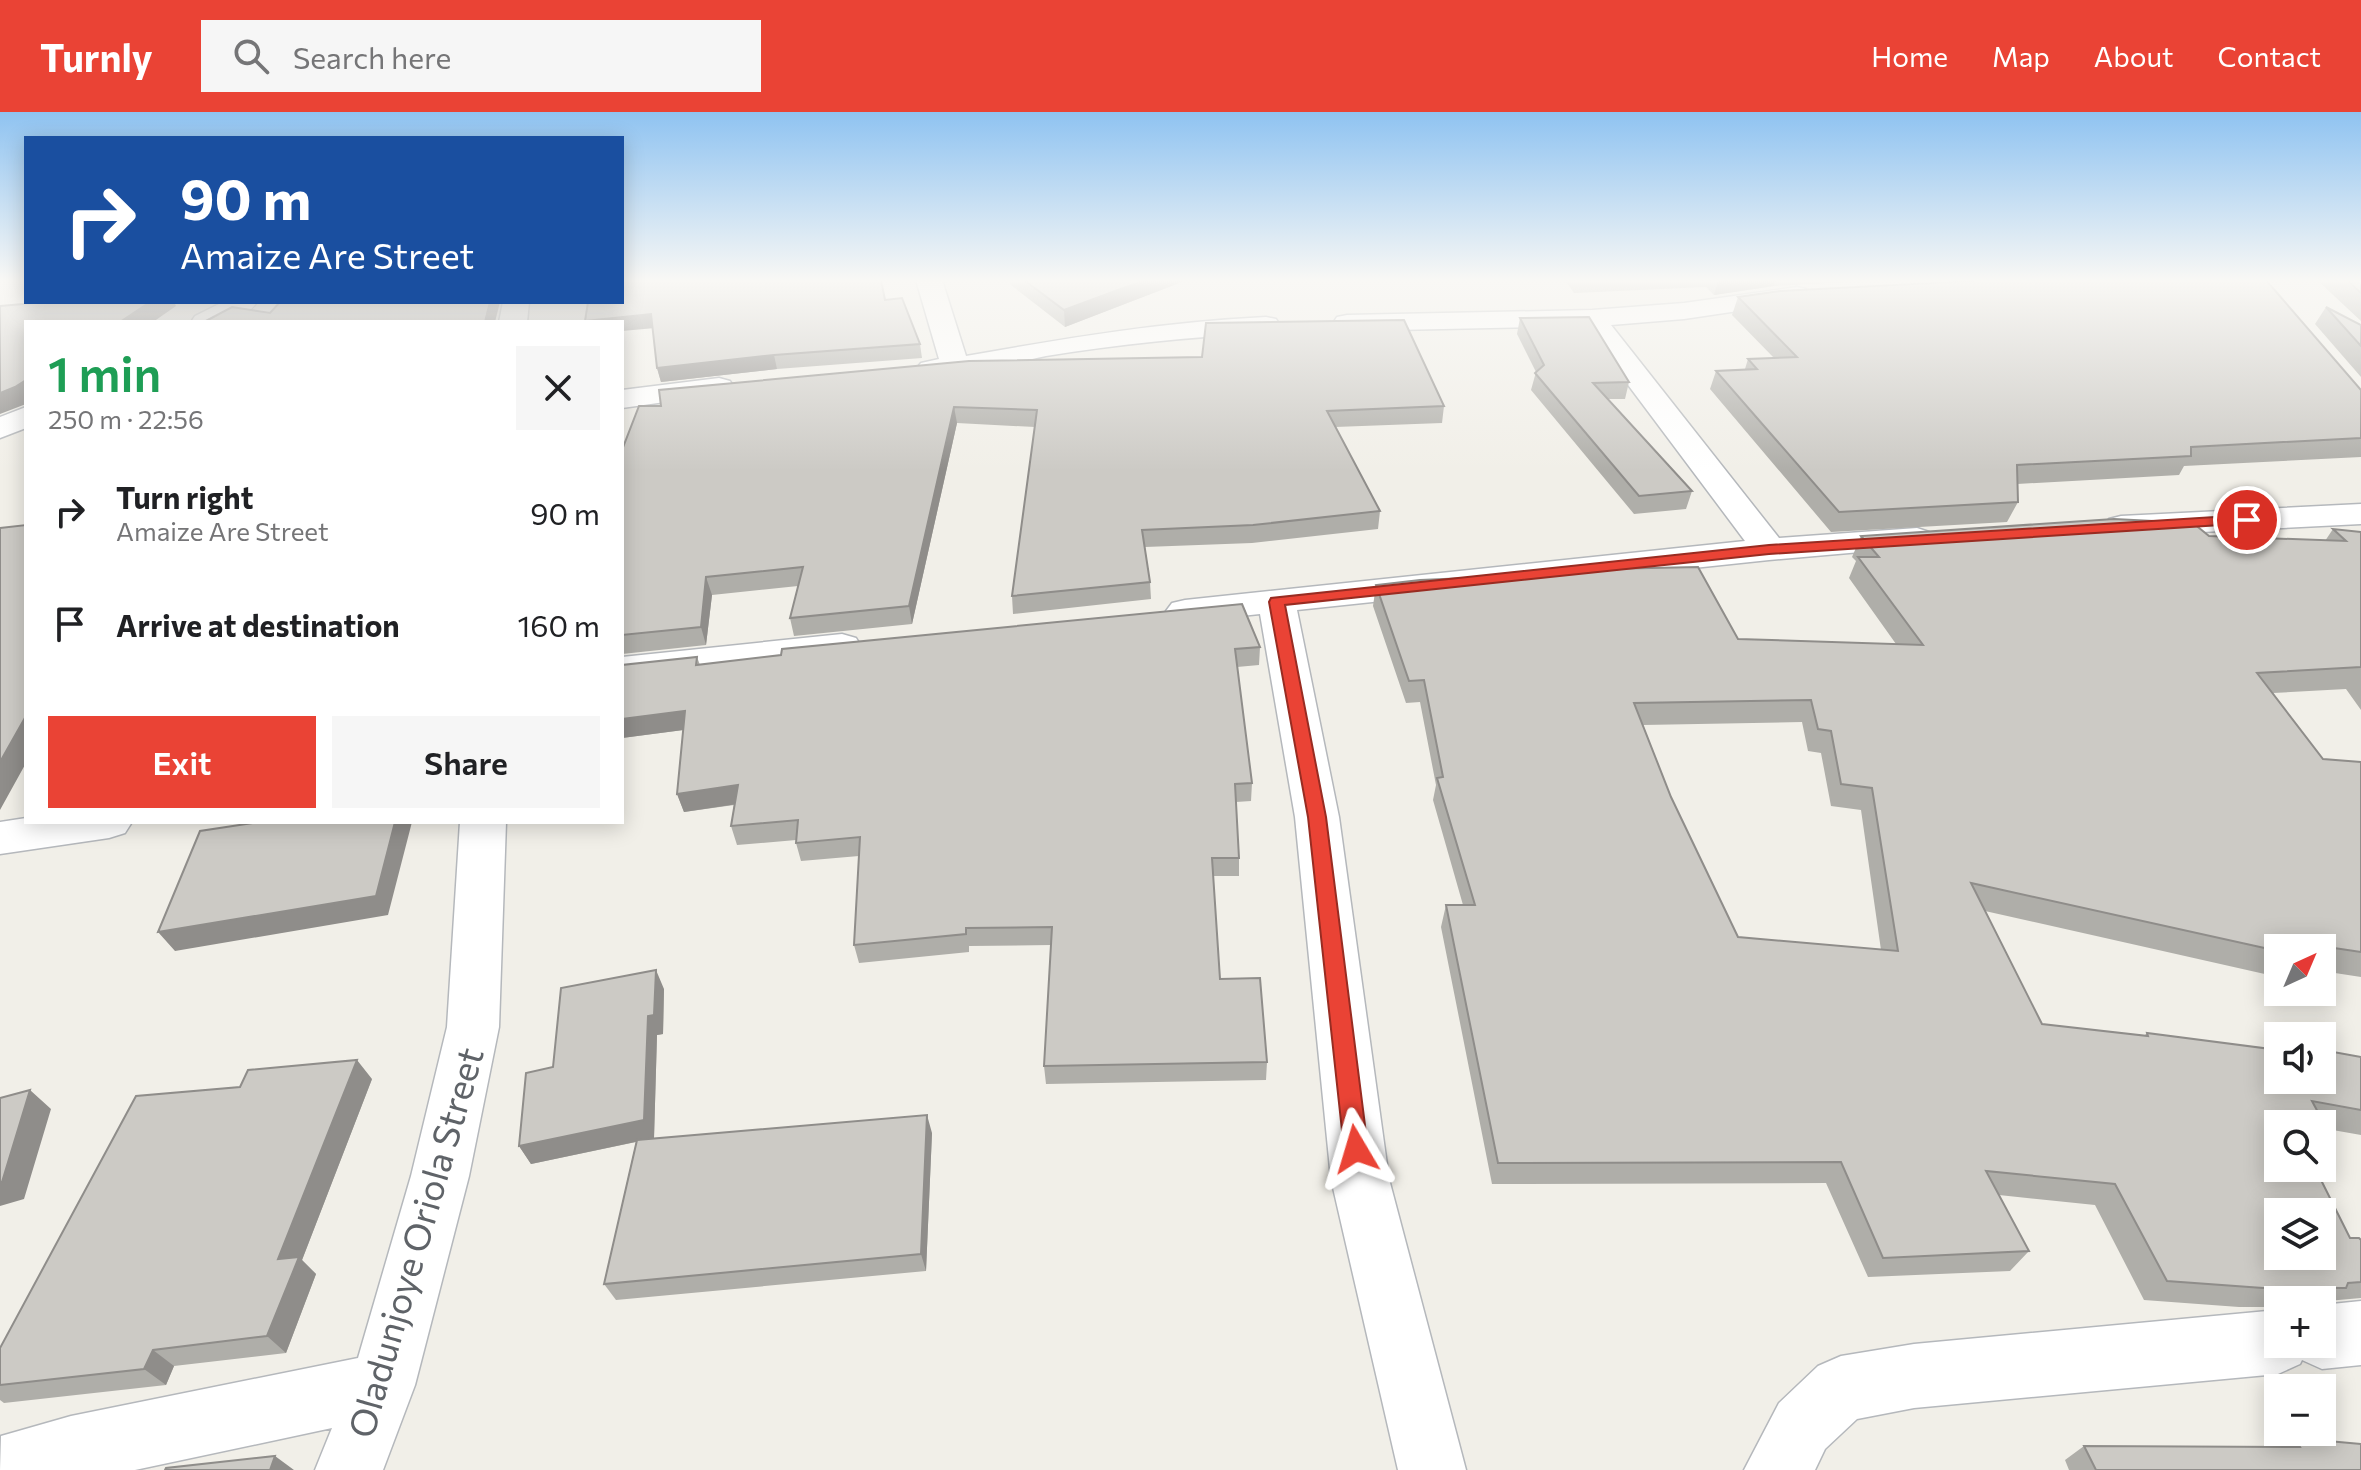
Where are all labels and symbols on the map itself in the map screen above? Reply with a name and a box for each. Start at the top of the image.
pin [2213,486,2281,554]
north arrow [2264,934,2336,1006]
street label: Oladunjoye Oriola Street [337,1042,491,1442]
position arrow [1314,1107,1398,1191]

